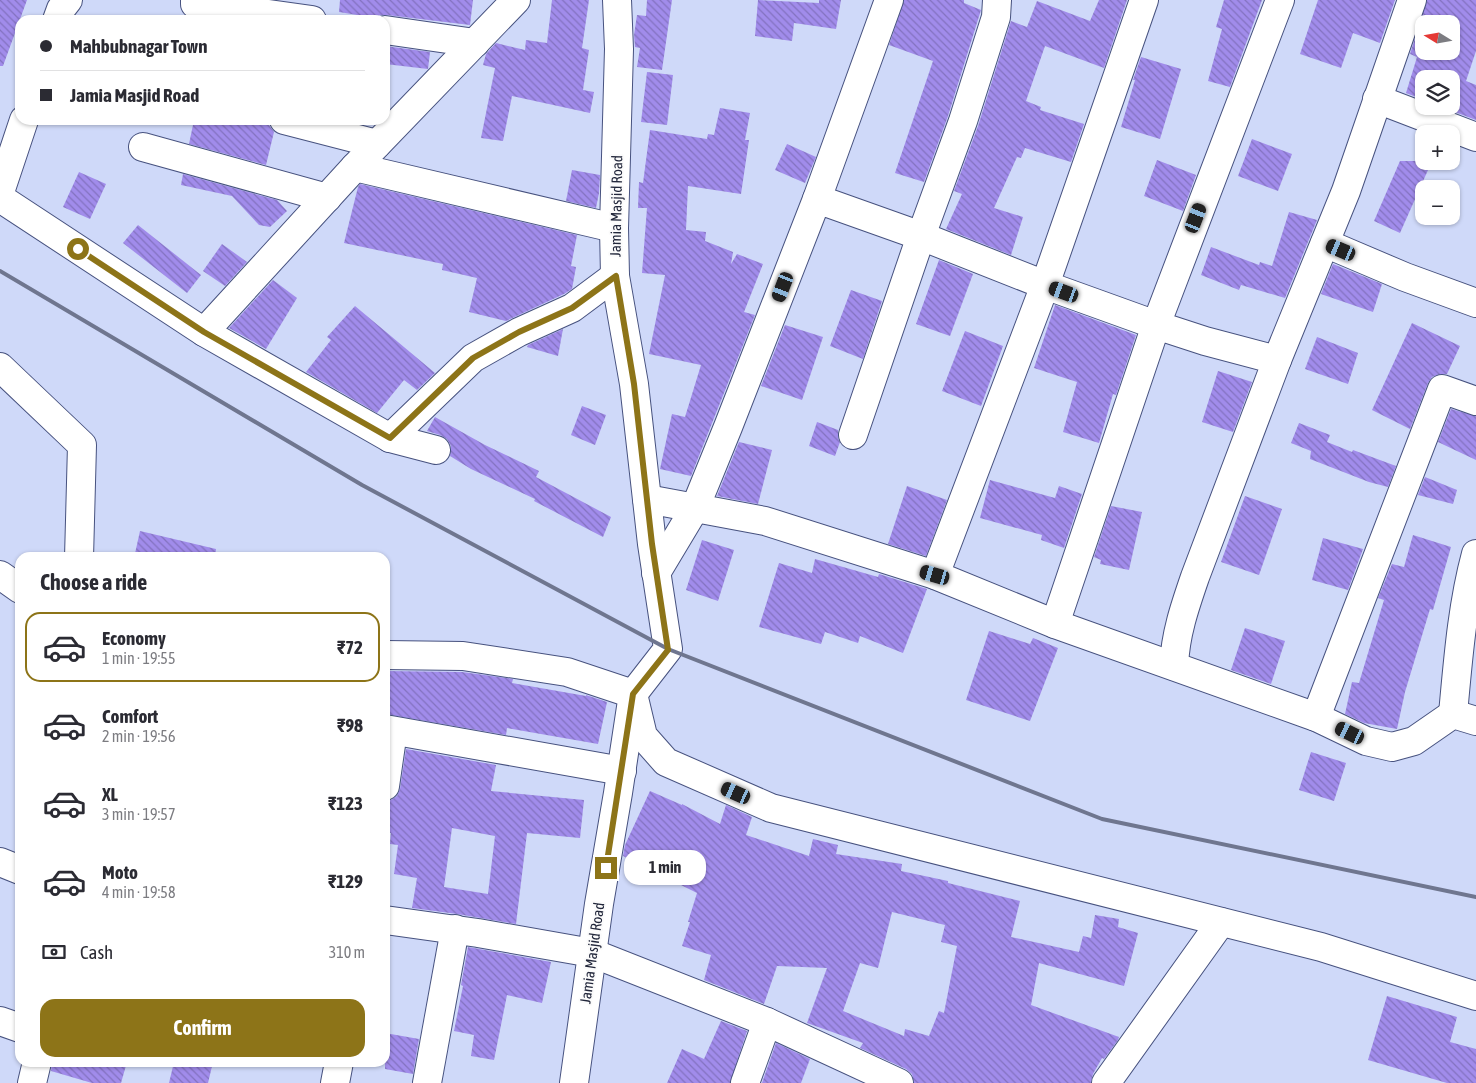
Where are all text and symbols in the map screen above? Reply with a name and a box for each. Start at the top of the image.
north arrow [1415,15,1460,60]
map controls [1415,15,1460,225]
text: Mahbubnagar Town [70,35,207,57]
button: layers [1415,70,1460,115]
text: Jamia Masjid Road [70,84,199,106]
button: + [1415,125,1460,170]
street label: Jamia Masjid Road [607,155,625,257]
button: − [1415,180,1460,225]
car [1183,201,1208,235]
car [1324,237,1357,263]
route start [67,238,89,260]
car [770,270,795,304]
car [1047,280,1080,304]
car [918,564,951,586]
text: Choose a ride [40,569,147,595]
icon: car [42,625,87,670]
text: Economy [102,627,166,649]
text: ₹72 [337,636,363,658]
text: 1 min · 19:55 [102,649,175,667]
icon: car [42,703,87,748]
text: Comfort [102,705,158,727]
text: ₹98 [337,714,363,736]
car [1333,720,1366,746]
text: 2 min · 19:56 [102,727,175,745]
car [719,780,752,806]
icon: car [42,781,87,826]
text: XL [102,783,118,805]
text: ₹123 [328,792,363,814]
text: 3 min · 19:57 [102,805,175,823]
callout: 1 min [624,850,706,886]
route end [595,857,617,879]
text: 1 min [649,858,681,876]
icon: car [42,859,87,904]
text: Moto [102,861,138,883]
text: ₹129 [328,870,363,892]
text: 4 min · 19:58 [102,883,175,901]
street label: Jamia Masjid Road [576,901,608,1005]
icon: cash [40,938,68,966]
text: Cash [80,941,113,963]
text: 310 m [329,943,365,961]
button: Confirm [40,999,365,1057]

